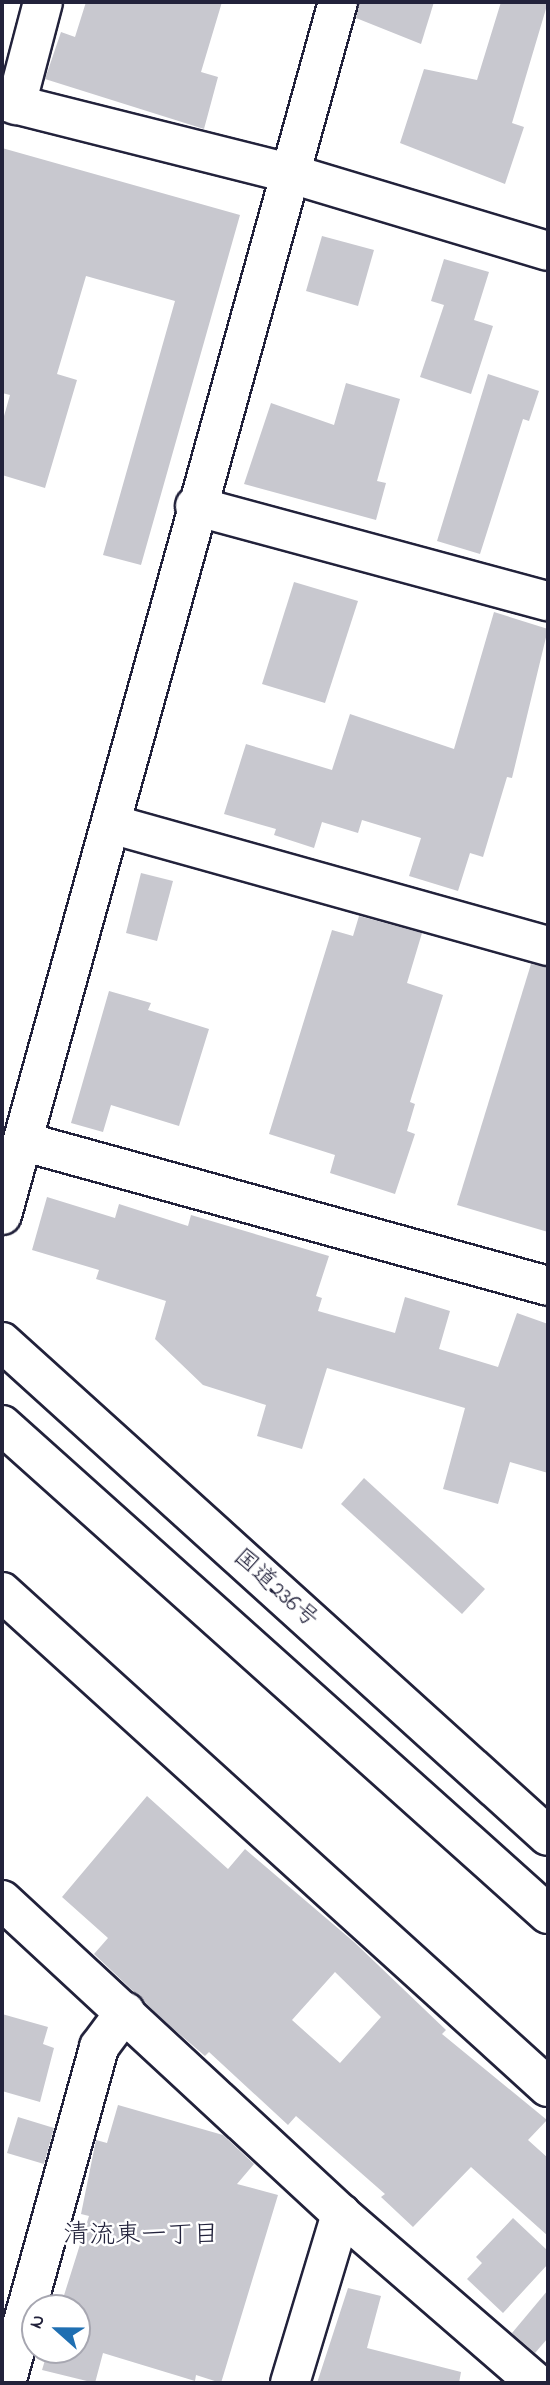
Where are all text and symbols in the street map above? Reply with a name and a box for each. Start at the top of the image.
street label: 国道236号 [227,1543,323,1635]
district label: 清流東一丁目 [63,2221,219,2253]
north arrow [21,2294,91,2364]
text: N [23,2311,53,2333]

